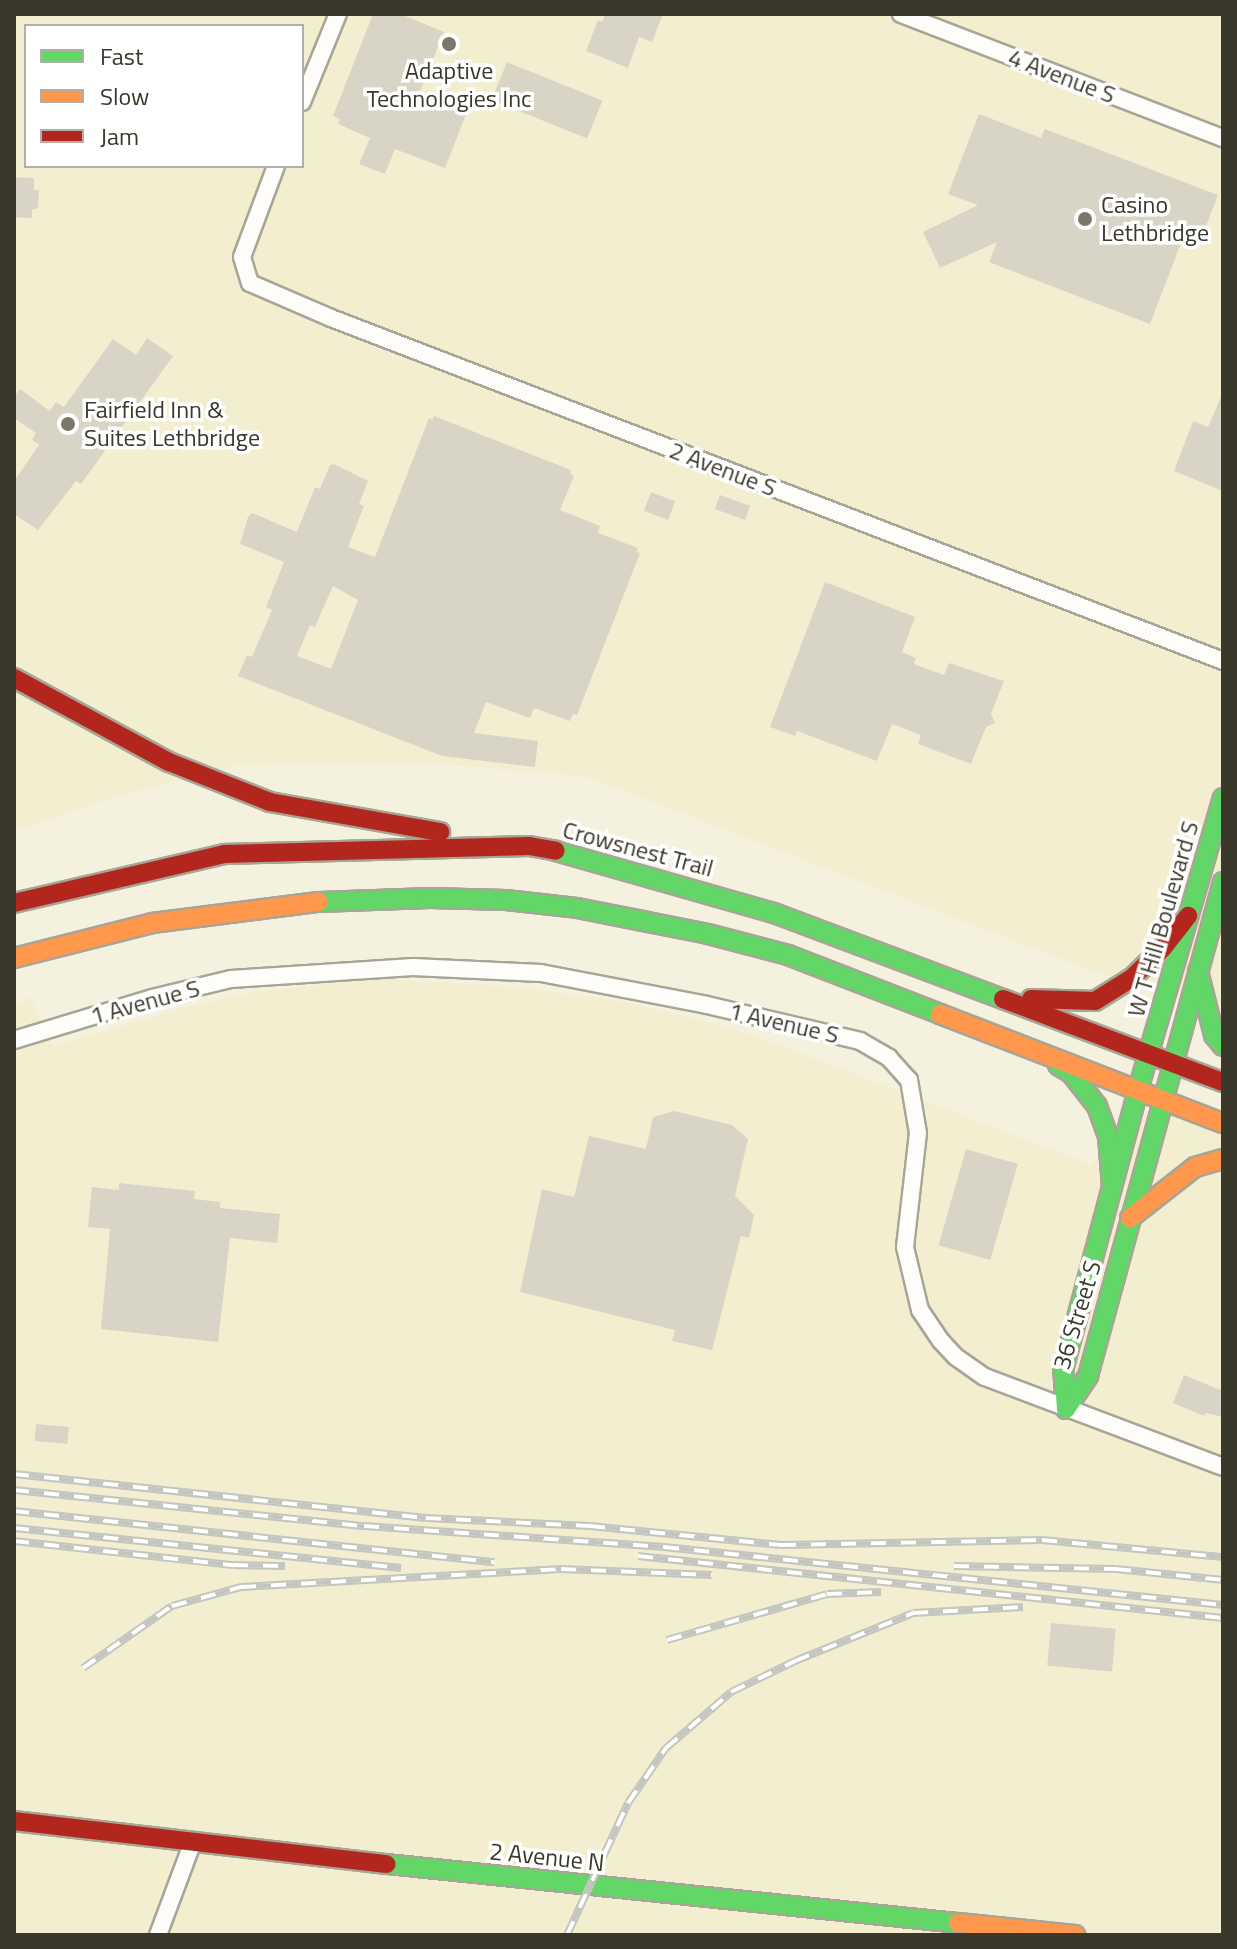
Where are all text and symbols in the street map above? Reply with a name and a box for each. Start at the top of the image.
legend [24,24,304,168]
marker: Adaptive Technologies Inc [440,35,458,53]
text: Fast [100,38,143,74]
street label: 4 Avenue S [1005,42,1119,110]
place label: Adaptive Technologies Inc [366,57,532,113]
text: Slow [100,78,149,114]
text: Jam [100,118,139,154]
place label: Casino Lethbridge [1101,191,1209,247]
marker: Casino Lethbridge [1076,210,1094,228]
place label: Fairfield Inn & Suites Lethbridge [84,396,260,452]
marker: Fairfield Inn & Suites Lethbridge [59,415,77,433]
street label: 2 Avenue S [666,435,780,503]
street label: Crowsnest Trail [560,815,716,883]
street label: W T Hill Boulevard S [1121,818,1205,1020]
street label: 1 Avenue S [87,974,203,1030]
street label: 1 Avenue S [726,996,842,1050]
street label: 36 Street S [1047,1257,1107,1373]
street label: 2 Avenue N [488,1837,606,1877]

